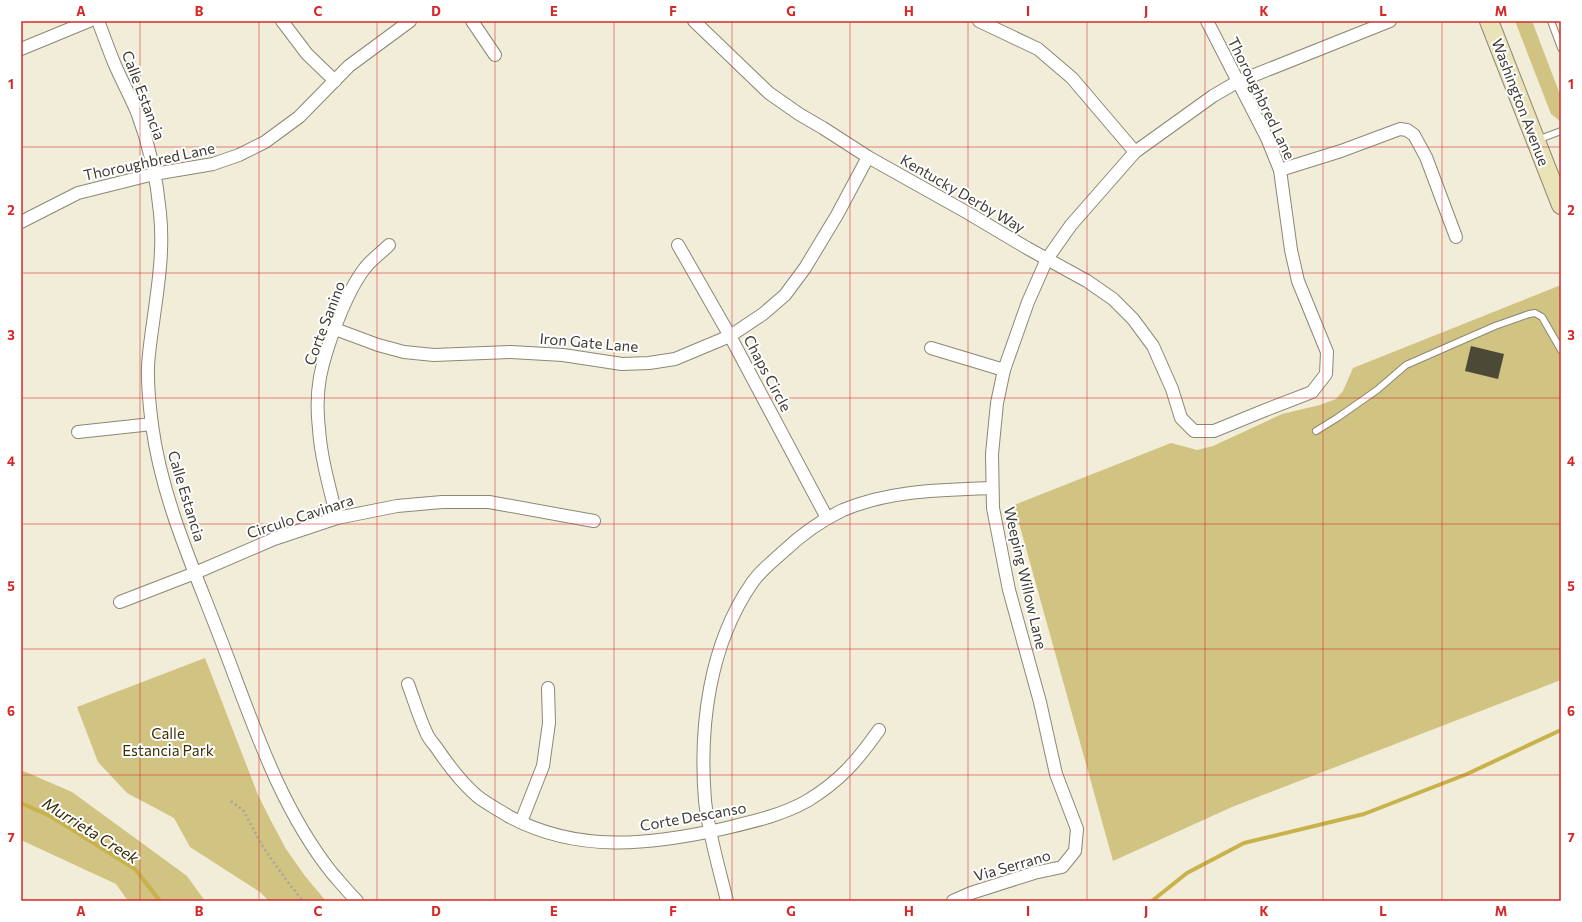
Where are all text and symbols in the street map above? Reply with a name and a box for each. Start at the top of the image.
text: A [76,3,86,19]
text: B [195,3,204,19]
text: C [314,3,323,19]
text: D [431,3,441,19]
text: E [550,3,558,19]
text: F [669,3,677,19]
text: G [786,3,796,19]
text: H [904,3,914,19]
text: I [1026,3,1030,19]
text: J [1144,3,1148,19]
text: K [1259,3,1269,19]
text: L [1379,3,1387,19]
text: M [1495,3,1507,19]
street label: Thoroughbred Lane [1225,34,1299,162]
street label: Washington Avenue [1488,36,1554,168]
street label: Calle Estancia [119,48,169,142]
text: 1 [8,76,14,92]
text: 1 [1568,76,1574,92]
street label: Thoroughbred Lane [82,138,216,184]
street label: Kentucky Derby Way [897,150,1029,236]
text: 2 [7,202,15,218]
text: 2 [1567,202,1575,218]
street label: Corte Sanino [300,278,348,368]
text: 3 [7,327,15,343]
text: 3 [1567,327,1575,343]
street label: Iron Gate Lane [539,329,639,355]
street label: Chaps Circle [740,332,796,414]
street label: Calle Estancia [165,448,209,544]
text: 4 [7,453,15,469]
text: 4 [1567,453,1575,469]
street label: Circulo Cavinara [244,490,356,542]
street label: Weeping Willow Lane [1001,505,1051,651]
text: 5 [7,578,15,594]
text: 5 [1567,578,1575,594]
text: 6 [7,703,15,719]
text: 6 [1567,703,1575,719]
park label: Calle Estancia Park [122,724,214,759]
water label: Murrieta Creek [39,793,143,867]
street label: Corte Descanso [639,798,748,834]
text: 7 [7,829,15,845]
text: 7 [1567,829,1575,845]
street label: Via Serrano [972,845,1052,885]
text: A [76,903,86,919]
text: B [195,903,204,919]
text: C [314,903,323,919]
text: D [431,903,441,919]
text: E [550,903,558,919]
text: F [669,903,677,919]
text: G [786,903,796,919]
text: H [904,903,914,919]
text: I [1026,903,1030,919]
text: J [1144,903,1148,919]
text: K [1259,903,1269,919]
text: L [1379,903,1387,919]
text: M [1495,903,1507,919]

